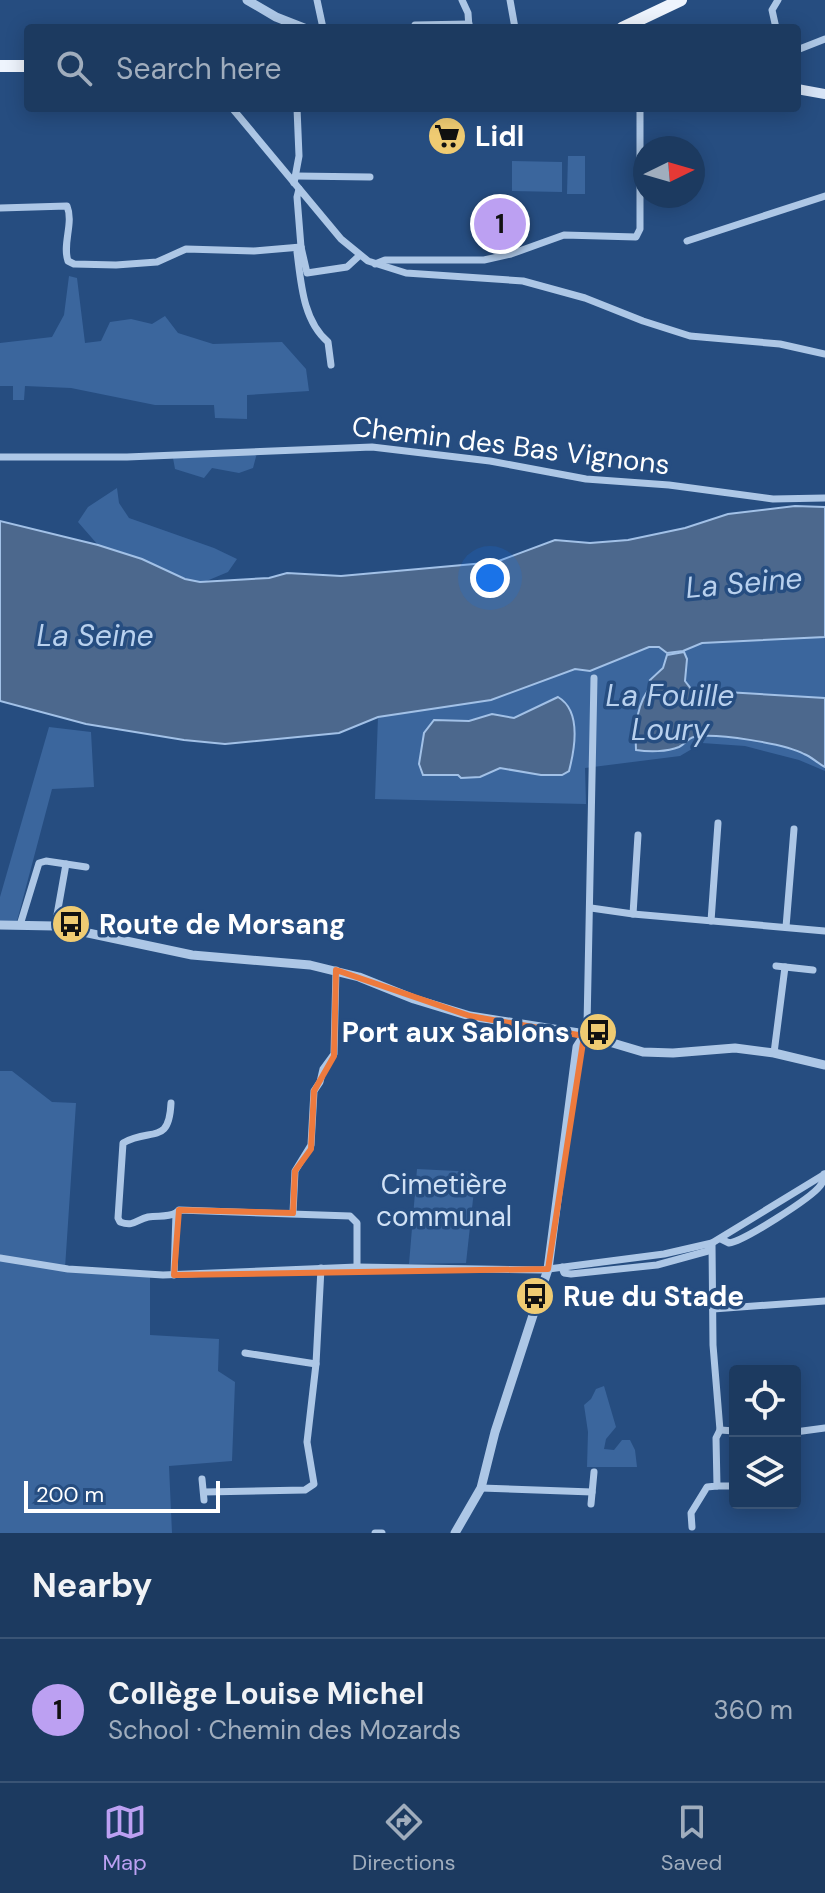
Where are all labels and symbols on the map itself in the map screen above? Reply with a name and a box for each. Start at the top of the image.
supermarket icon: Lidl [426,115,468,157]
place label: Lidl [475,118,524,155]
north arrow [633,136,705,208]
pin: 1 [474,194,526,254]
street label: Chemin des Bas Vignons [350,408,672,483]
your location [470,558,510,598]
water label: La Seine [684,558,804,607]
water label: La Seine [37,616,154,655]
water label: La Fouille Loury [606,676,734,749]
bus stop icon: Route de Morsang [50,903,92,945]
place label: Route de Morsang [99,906,346,943]
bus stop icon: Port aux Sablons [577,1011,619,1053]
place label: Port aux Sablons [342,1014,570,1051]
park label: Cimetière communal [376,1166,512,1235]
bus stop icon: Rue du Stade [514,1275,556,1317]
place label: Rue du Stade [563,1278,744,1315]
scale bar [24,1477,220,1513]

